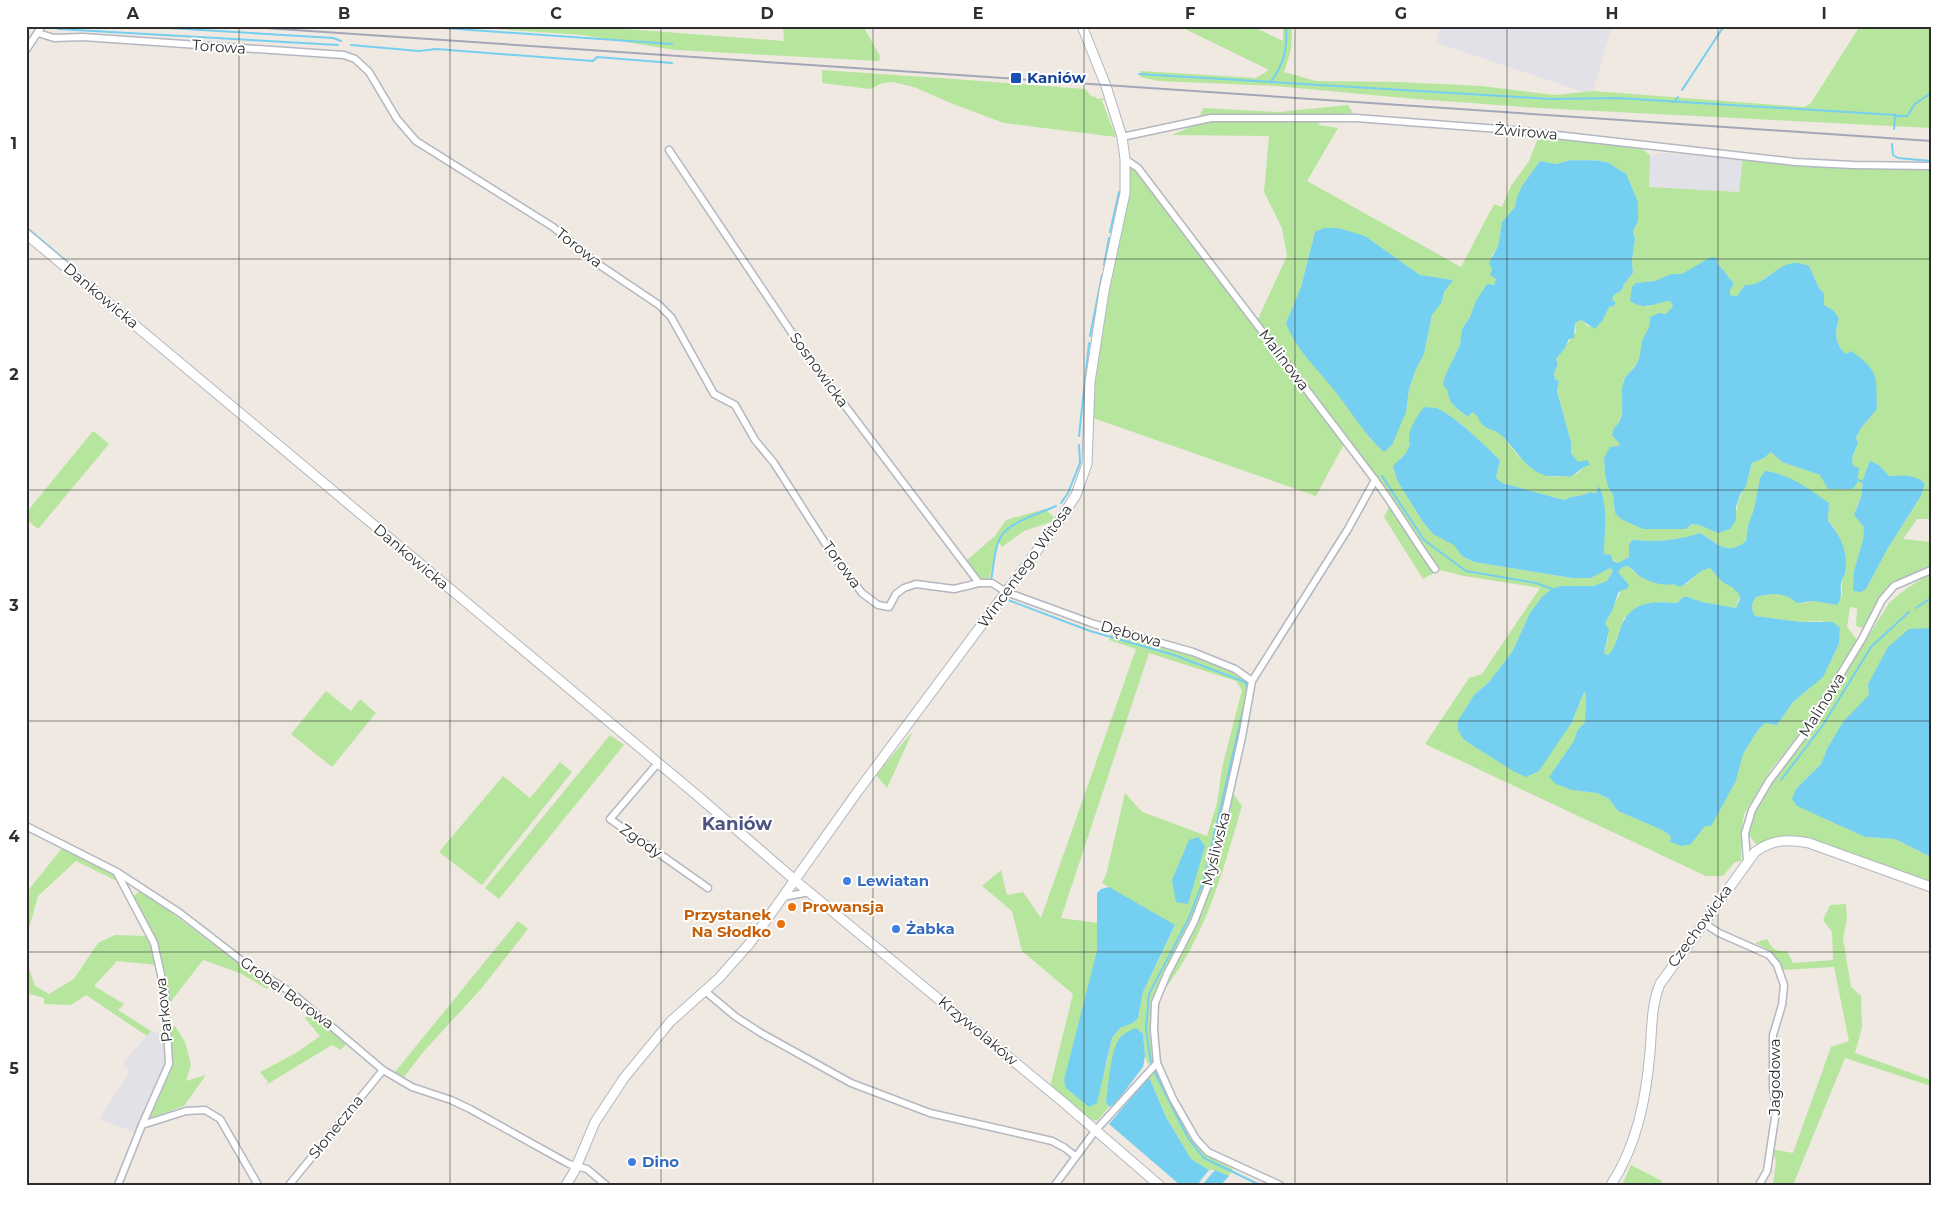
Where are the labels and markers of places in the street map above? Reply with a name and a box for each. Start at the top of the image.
place label: Kaniów [1027,68,1087,87]
marker: Kaniów [1009,71,1023,85]
place label: Lewiatan [857,871,929,890]
marker: Lewiatan [841,875,853,887]
place label: Prowansja [802,897,884,916]
marker: Prowansja [786,901,798,913]
place label: Przystanek Na Słodko [684,905,771,941]
marker: Przystanek Na Słodko [775,918,787,930]
place label: Żabka [906,919,955,938]
marker: Żabka [890,923,902,935]
place label: Dino [642,1152,679,1171]
marker: Dino [626,1156,638,1168]

